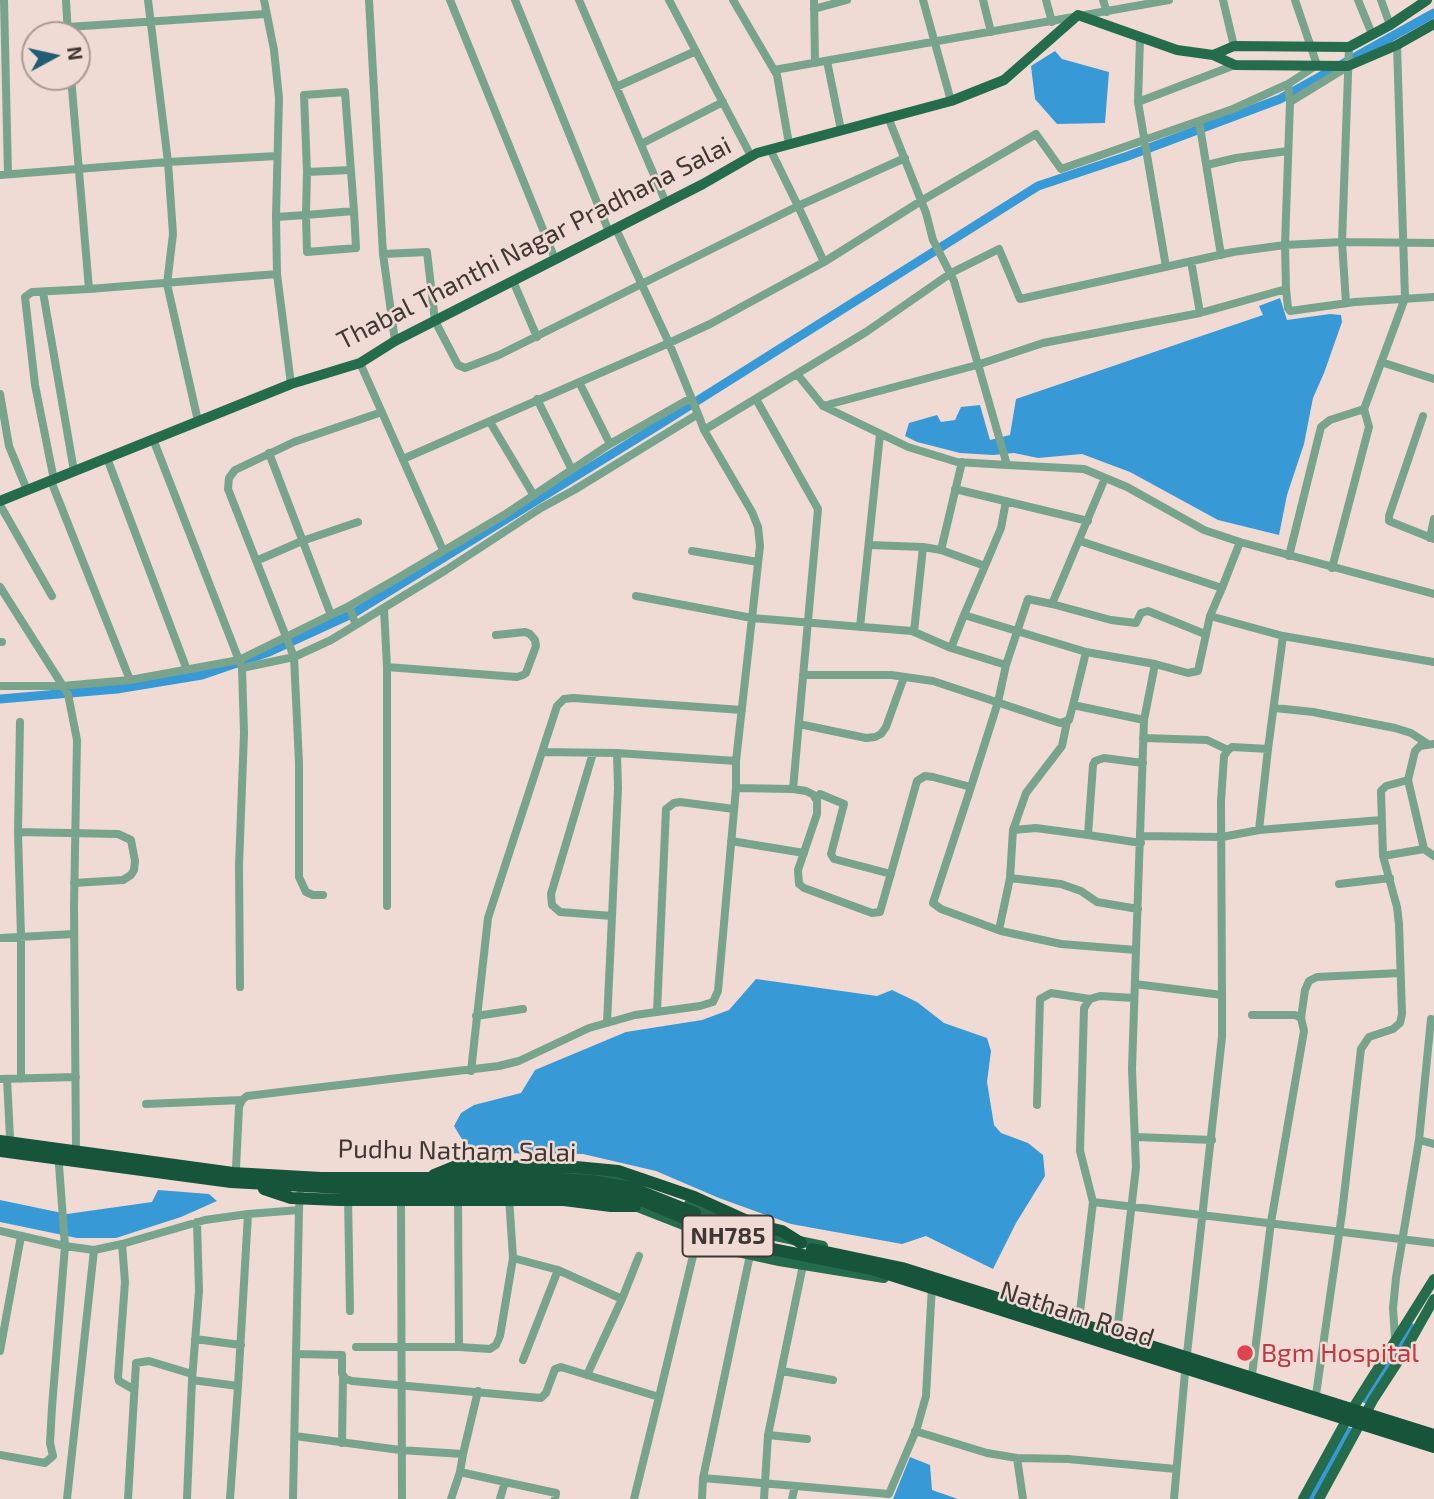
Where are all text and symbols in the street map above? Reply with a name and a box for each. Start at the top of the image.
north arrow [21,21,91,91]
text: N [63,45,88,62]
street label: Thabal Thanthi Nagar Pradhana Salai [332,130,736,356]
street label: Pudhu Natham Salai [337,1133,577,1169]
road number: NH785 [682,1216,774,1256]
street label: Natham Road [996,1274,1158,1354]
place label: Bgm Hospital [1261,1337,1419,1369]
marker: Bgm Hospital [1235,1343,1255,1363]

